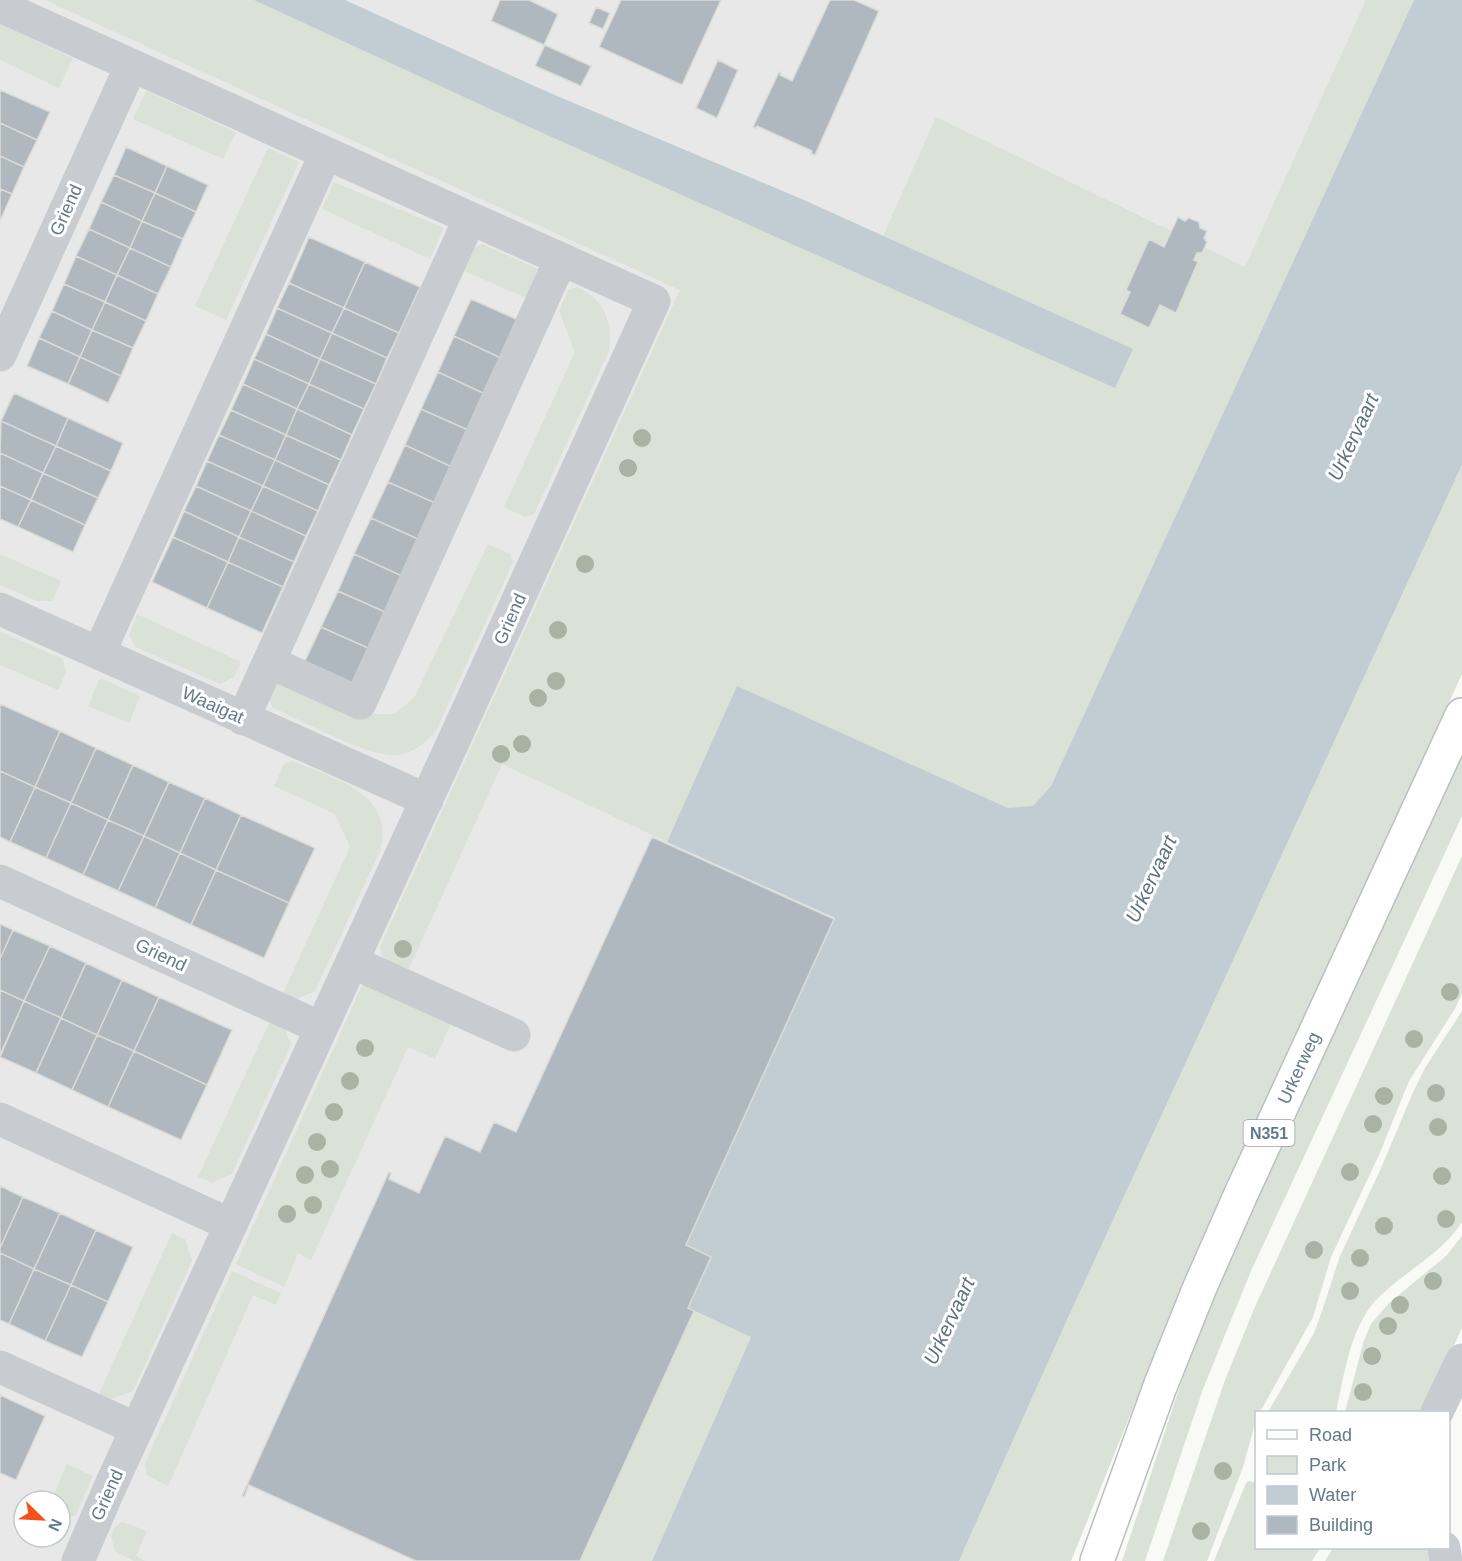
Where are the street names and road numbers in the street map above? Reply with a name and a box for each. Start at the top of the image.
street label: Griend [46,181,86,239]
street label: Griend [490,590,530,648]
street label: Waaigat [179,683,247,727]
street label: Griend [132,935,190,975]
street label: Urkerweg [1274,1029,1324,1107]
road number: N351 [1244,1120,1294,1146]
street label: Griend [87,1466,127,1524]

